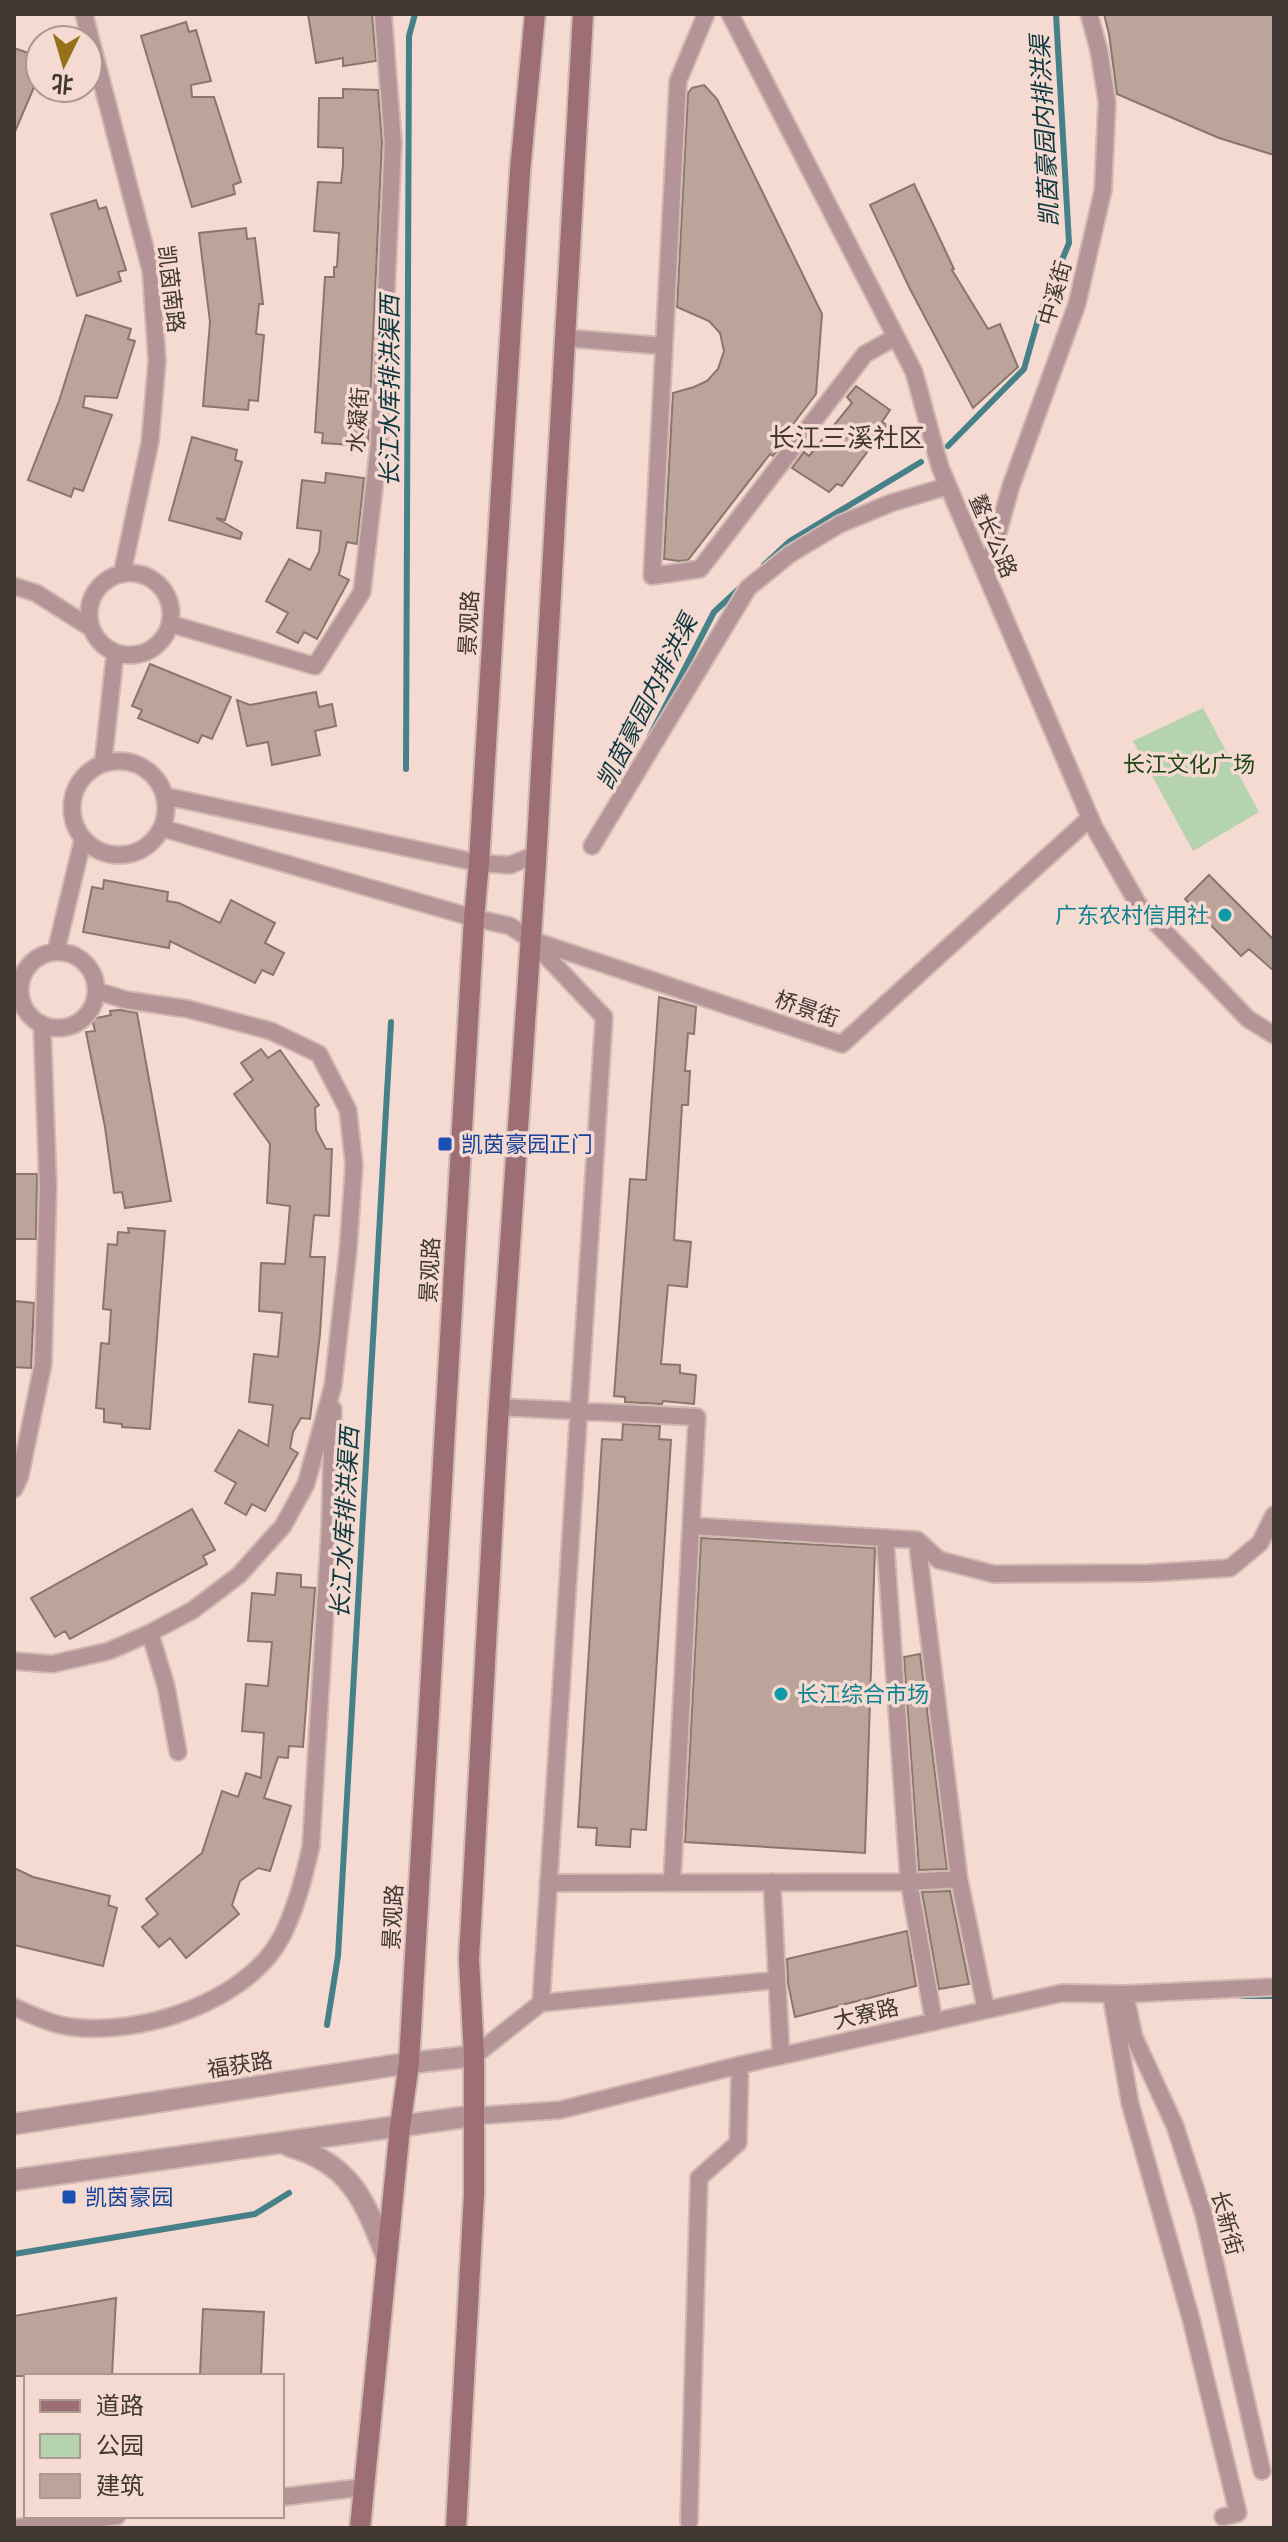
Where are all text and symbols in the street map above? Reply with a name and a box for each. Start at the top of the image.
north arrow [24,24,104,104]
water label: 凯茵豪园内排洪渠 [1026,31,1064,228]
text: 北 [50,70,74,97]
street label: 凯茵南路 [153,244,189,334]
street label: 中溪街 [1034,258,1076,328]
water label: 长江水库排洪渠西 [376,291,404,487]
street label: 水凝街 [343,386,373,454]
district label: 长江三溪社区 [769,423,925,453]
street label: 鳌长公路 [964,491,1022,581]
street label: 景观路 [455,589,483,657]
water label: 凯茵豪园内排洪渠 [591,607,704,794]
park label: 长江文化广场 [1123,752,1255,777]
place label: 广东农村信用社 [1055,903,1209,928]
marker: 广东农村信用社 [1216,906,1234,924]
street label: 桥景街 [772,986,842,1032]
place label: 凯茵豪园正门 [461,1132,593,1157]
marker: 凯茵豪园正门 [436,1135,454,1153]
street label: 景观路 [416,1236,444,1304]
water label: 长江水库排洪渠西 [326,1422,364,1620]
place label: 长江综合市场 [797,1682,929,1707]
marker: 长江综合市场 [772,1685,790,1703]
street label: 景观路 [379,1883,407,1951]
street label: 大寮路 [831,1994,901,2034]
street label: 福获路 [205,2047,275,2083]
place label: 凯茵豪园 [85,2185,173,2210]
marker: 凯茵豪园 [60,2188,78,2206]
street label: 长新街 [1206,2188,1248,2258]
legend [24,2374,284,2518]
text: 道路 [96,2392,144,2420]
text: 公园 [96,2432,144,2460]
text: 建筑 [96,2472,144,2500]

